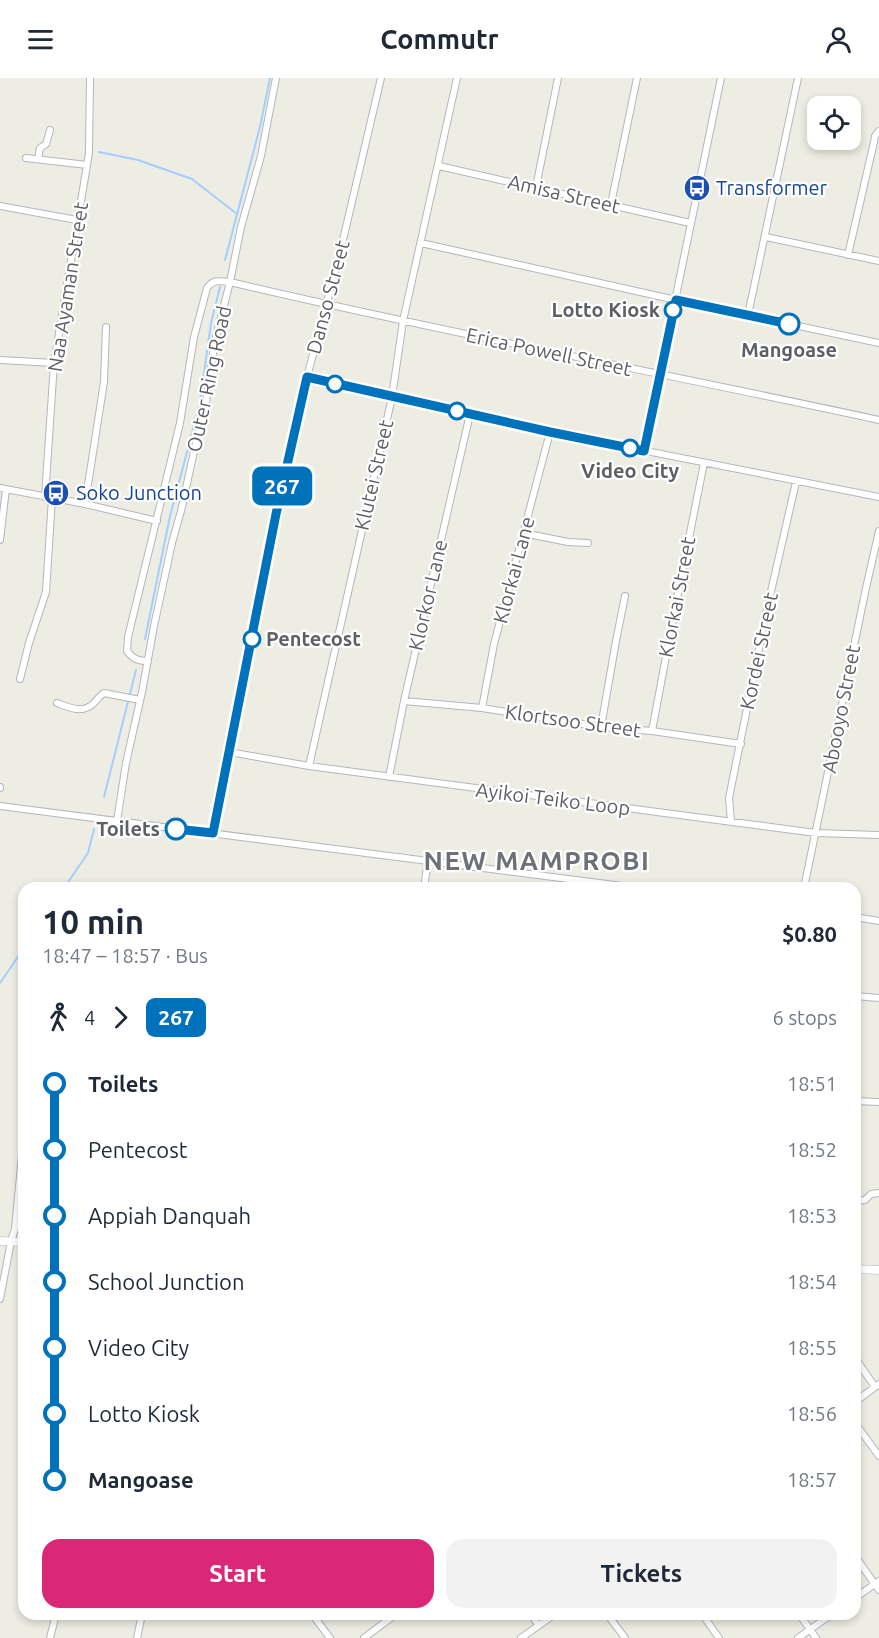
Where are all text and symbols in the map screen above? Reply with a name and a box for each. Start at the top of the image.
icon: menu [24,23,57,56]
icon: person [822,23,855,56]
text: Commutr [380,24,499,54]
map controls [807,96,861,150]
button: locate [807,96,861,150]
street label: Amisa Street [506,169,623,218]
bus stop icon: Transformer [682,173,712,203]
place label: Transformer [716,176,828,199]
street label: Naa Ayaman Street [43,200,92,373]
street label: Danso Street [301,237,354,356]
place label: Lotto Kiosk [551,298,660,321]
marker: Lotto Kiosk [664,301,682,319]
street label: Outer Ring Road [182,304,235,454]
marker: Mangoase [778,313,800,335]
street label: Erica Powell Street [464,323,634,380]
place label: Mangoase [741,338,837,361]
unlabelled marker [326,375,344,393]
unlabelled marker [448,402,466,420]
street label: Klutei Street [350,417,397,533]
marker: Video City [621,439,639,457]
place label: Video City [581,459,679,482]
line badge: 267 [248,466,316,506]
text: 267 [264,474,300,498]
bus stop icon: Soko Junction [41,478,71,508]
place label: Soko Junction [76,481,202,504]
street label: Klorkai Lane [488,514,539,626]
street label: Klorkai Street [654,535,699,659]
street label: Klorkor Lane [404,537,451,653]
street label: Kordei Street [735,590,782,712]
place label: Pentecost [266,627,361,650]
marker: Pentecost [243,630,261,648]
street label: Abooyo Street [817,643,864,775]
street label: Klortsoo Street [504,700,643,741]
street label: Ayikoi Teiko Loop [474,778,632,819]
place label: Toilets [96,817,160,840]
marker: Toilets [165,818,187,840]
district label: NEW MAMPROBI [424,846,650,875]
text: 10 min [42,903,144,940]
text: $0.80 [782,921,837,946]
text: 18:47 – 18:57 · Bus [42,944,208,967]
icon: walk [42,1001,75,1034]
icon: forward [104,1001,137,1034]
text: 267 [158,1005,194,1029]
text: 4 [84,1006,95,1029]
text: 6 stops [773,1006,837,1029]
text: Toilets [88,1071,158,1096]
text: 18:51 [787,1072,837,1095]
text: Pentecost [88,1137,187,1162]
text: 18:52 [787,1138,837,1161]
text: Appiah Danquah [88,1203,251,1228]
text: 18:53 [787,1204,837,1227]
text: School Junction [88,1269,244,1294]
text: 18:54 [787,1270,837,1293]
text: Video City [88,1335,189,1360]
text: 18:55 [787,1336,837,1359]
text: Lotto Kiosk [88,1401,200,1426]
text: 18:56 [787,1402,837,1425]
text: Mangoase [88,1467,194,1492]
text: 18:57 [787,1468,837,1491]
button: Start [42,1539,434,1608]
button: Tickets [446,1539,837,1608]

